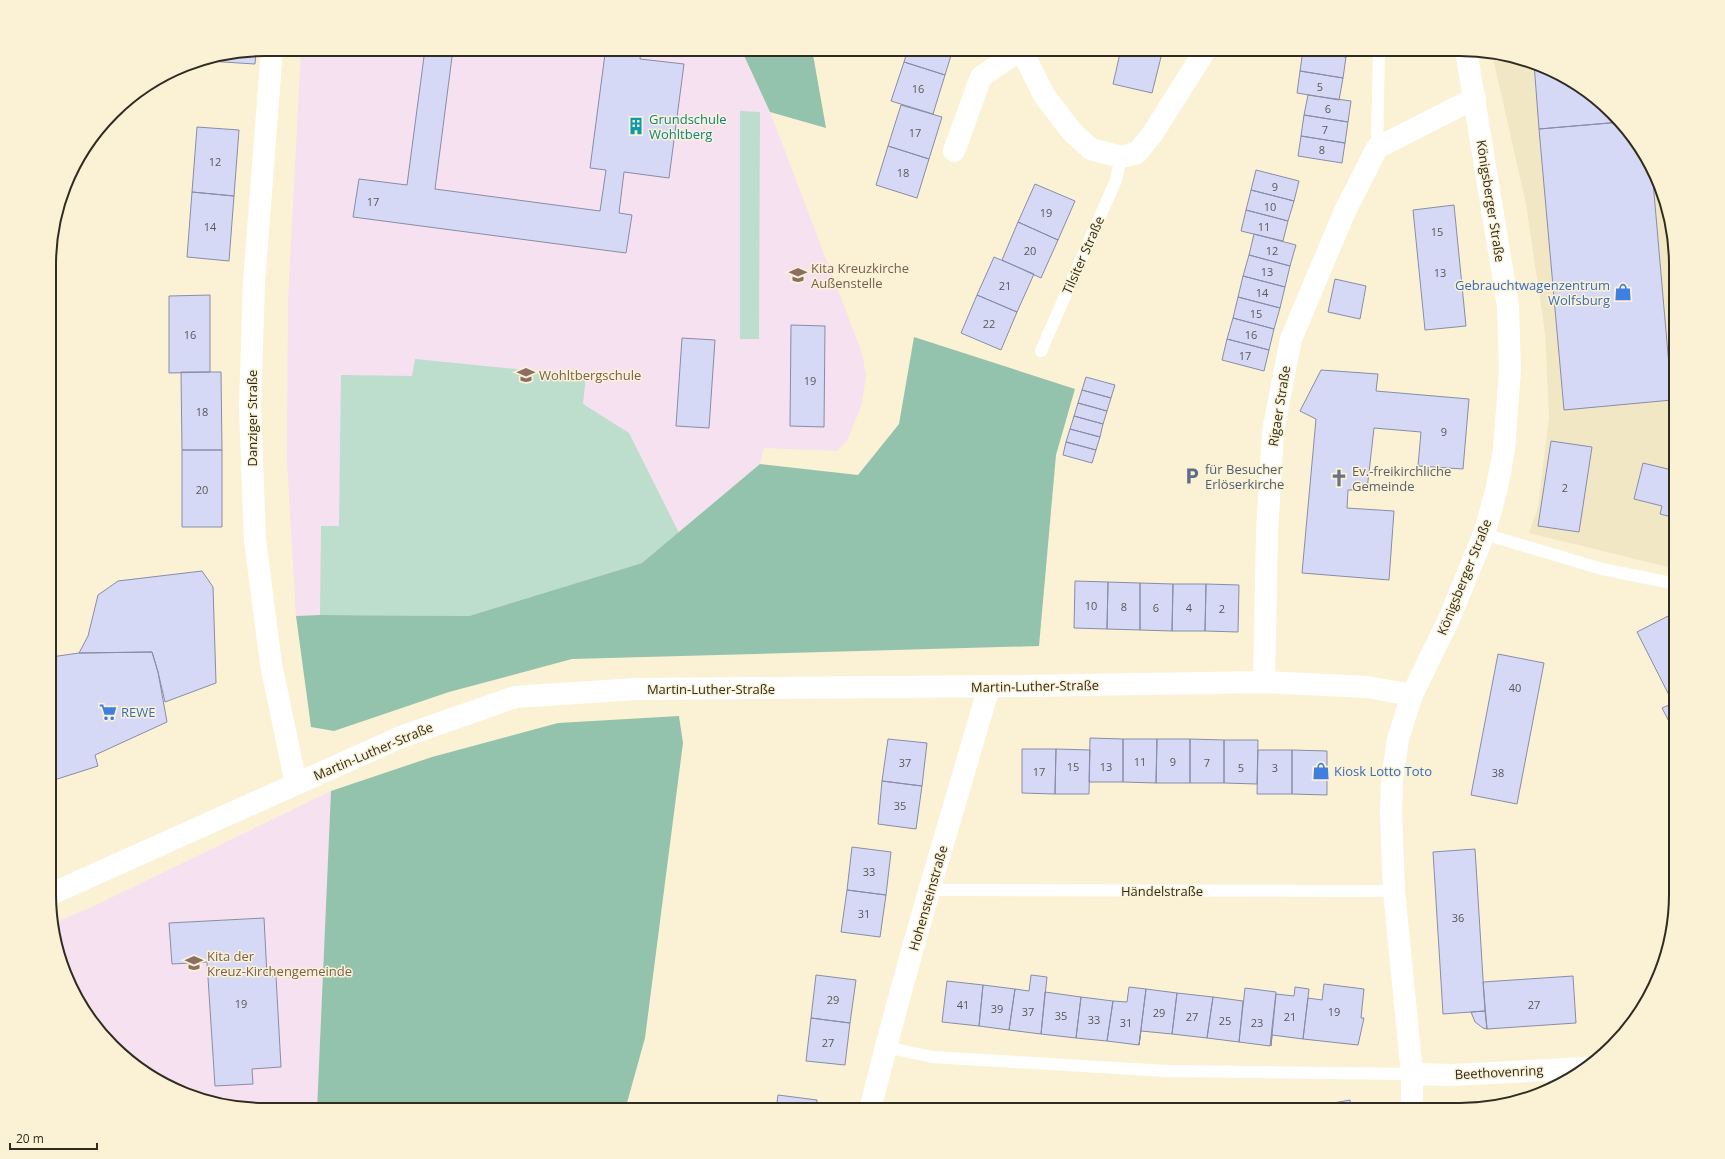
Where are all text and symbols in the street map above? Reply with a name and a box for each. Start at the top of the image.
house number: 5 [1317,79,1323,94]
house number: 16 [912,81,924,96]
house number: 6 [1325,101,1331,116]
place label: Grundschule Wohltberg [649,110,727,143]
building icon: Grundschule Wohltberg [626,116,646,136]
house number: 7 [1322,122,1328,137]
house number: 17 [909,125,921,140]
street label: Königsberger Straße [1472,139,1510,263]
house number: 8 [1319,142,1325,157]
house number: 12 [209,154,221,169]
house number: 18 [897,165,909,180]
house number: 9 [1272,179,1278,194]
house number: 17 [367,194,379,209]
house number: 10 [1264,199,1276,214]
house number: 19 [1040,205,1052,220]
street label: Tilsiter Straße [1058,213,1108,297]
house number: 14 [204,219,217,234]
house number: 11 [1258,219,1270,234]
house number: 15 [1431,224,1443,239]
house number: 20 [1024,243,1036,258]
house number: 12 [1266,243,1278,258]
place label: Kita Kreuzkirche Außenstelle [811,259,909,292]
house number: 13 [1261,264,1273,279]
school or university icon: Kita Kreuzkirche Außenstelle [788,265,808,285]
house number: 13 [1434,265,1446,280]
place label: Gebrauchtwagenzentrum Wolfsburg [1455,276,1610,309]
house number: 21 [999,278,1011,293]
shop icon: Gebrauchtwagenzentrum Wolfsburg [1613,282,1633,302]
house number: 14 [1256,285,1269,300]
house number: 15 [1250,306,1262,321]
house number: 22 [983,316,995,331]
house number: 16 [184,327,196,342]
house number: 16 [1245,327,1257,342]
house number: 17 [1239,348,1251,363]
street label: Rigaer Straße [1264,364,1294,448]
school or university icon: Wohltbergschule [516,365,536,385]
place label: Wohltbergschule [539,366,641,384]
street label: Danziger Straße [243,370,261,466]
house number: 19 [804,373,816,388]
house number: 18 [196,404,208,419]
house number: 9 [1441,424,1447,439]
place label: für Besucher Erlöserkirche [1205,460,1284,493]
place label: Ev.-freikirchliche Gemeinde [1352,462,1451,495]
parking icon: für Besucher Erlöserkirche [1182,466,1202,486]
church icon: Ev.-freikirchliche Gemeinde [1329,468,1349,488]
house number: 2 [1562,480,1568,495]
house number: 20 [196,482,208,497]
street label: Königsberger Straße [1433,516,1495,638]
house number: 10 [1085,598,1097,613]
house number: 8 [1121,599,1127,614]
house number: 6 [1153,600,1159,615]
house number: 4 [1186,600,1193,615]
house number: 2 [1219,601,1225,616]
street label: Martin-Luther-Straße [971,676,1099,696]
street label: Martin-Luther-Straße [647,680,775,698]
house number: 40 [1509,680,1521,695]
supermarket icon: REWE [98,702,118,722]
place label: REWE [121,703,155,721]
street label: Martin-Luther-Straße [310,718,436,784]
house number: 11 [1134,754,1146,769]
house number: 9 [1170,754,1176,769]
house number: 37 [899,755,911,770]
house number: 7 [1204,755,1210,770]
house number: 15 [1067,759,1079,774]
house number: 13 [1100,759,1112,774]
house number: 5 [1238,760,1244,775]
house number: 3 [1272,760,1278,775]
shop icon: Kiosk Lotto Toto [1311,761,1331,781]
place label: Kiosk Lotto Toto [1334,762,1432,780]
house number: 17 [1033,764,1045,779]
house number: 38 [1492,765,1504,780]
house number: 35 [894,798,906,813]
street label: Hohensteinstraße [904,843,952,953]
house number: 33 [863,864,875,879]
street label: Händelstraße [1121,882,1203,900]
house number: 31 [858,906,870,921]
house number: 36 [1452,910,1464,925]
place label: Kita der Kreuz-Kirchengemeinde [207,947,352,980]
school or university icon: Kita der Kreuz-Kirchengemeinde [184,953,204,973]
house number: 29 [827,992,839,1007]
house number: 19 [235,996,247,1011]
house number: 41 [957,997,969,1012]
house number: 27 [1528,997,1540,1012]
house number: 39 [991,1001,1003,1016]
house number: 37 [1022,1004,1034,1019]
house number: 19 [1328,1004,1340,1019]
house number: 29 [1153,1005,1165,1020]
house number: 35 [1055,1008,1067,1023]
house number: 27 [1186,1009,1198,1024]
house number: 21 [1284,1009,1296,1024]
house number: 33 [1088,1012,1100,1027]
house number: 25 [1219,1013,1231,1028]
house number: 31 [1120,1015,1132,1030]
house number: 23 [1251,1015,1263,1030]
house number: 27 [822,1035,834,1050]
street label: Beethovenring [1454,1061,1544,1083]
scale bar [10,1125,97,1151]
text: 20 m [16,1130,44,1147]

